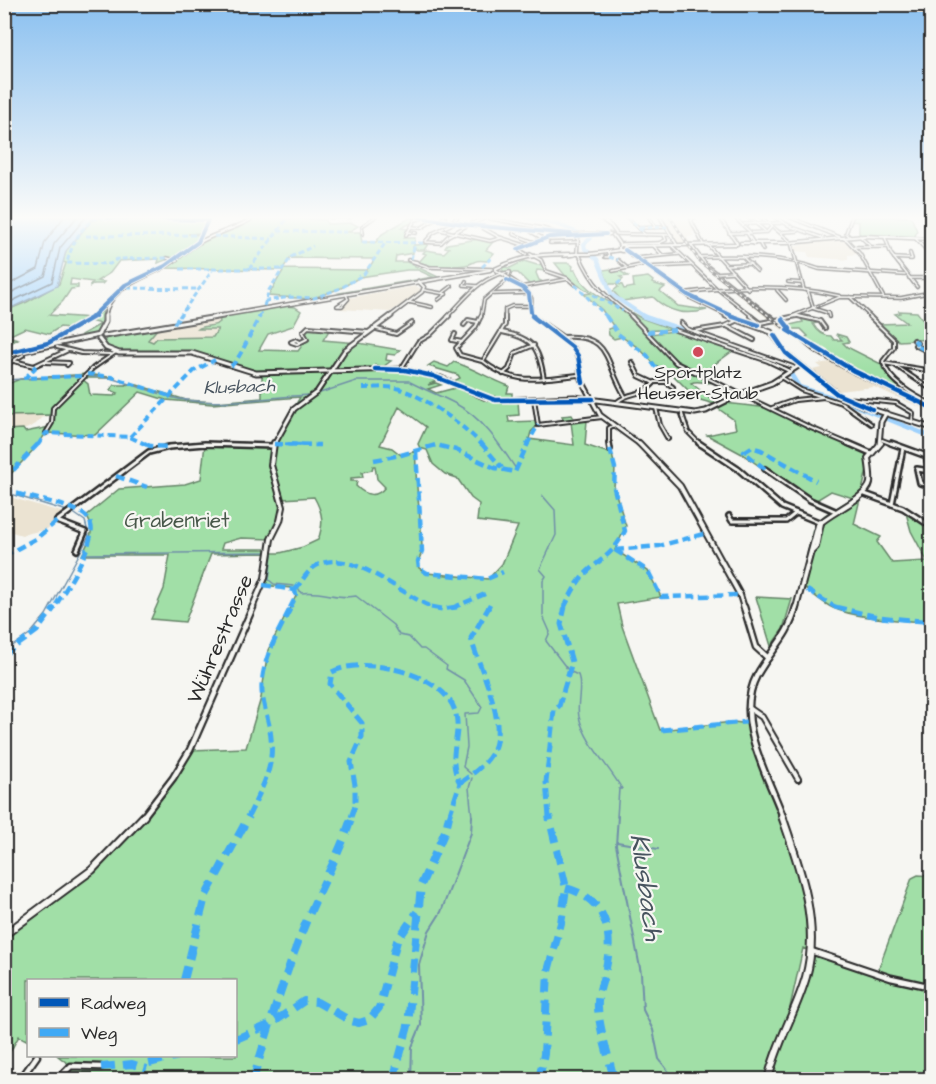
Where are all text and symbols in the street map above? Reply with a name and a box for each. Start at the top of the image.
marker: Sportplatz Heusser-Staub [691,345,705,359]
place label: Sportplatz Heusser-Staub [638,360,758,406]
water label: Klusbach [203,373,276,401]
park label: Grabenriet [124,506,230,535]
street label: Wührestrasse [180,570,260,708]
water label: Klusbach [620,831,673,944]
legend [27,979,237,1057]
text: Radweg [81,991,146,1017]
text: Weg [81,1021,117,1047]

